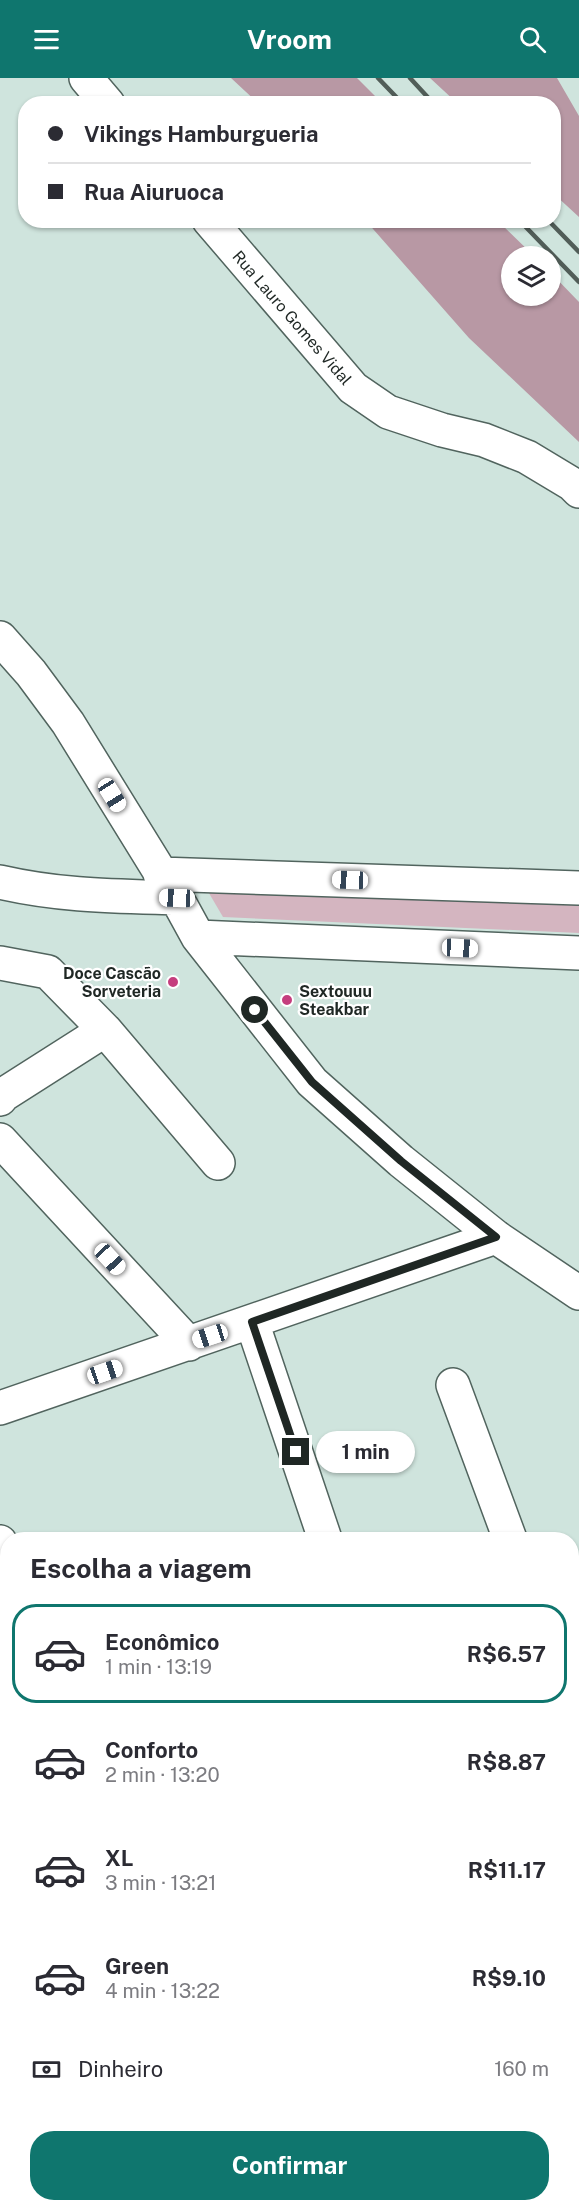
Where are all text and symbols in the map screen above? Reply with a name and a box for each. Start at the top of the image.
icon: menu [30,23,63,56]
text: Vroom [247,23,332,55]
icon: search [516,23,549,56]
text: Vikings Hamburgueria [84,121,318,147]
text: Rua Aiuruoca [84,179,224,205]
map controls [501,246,561,306]
button: layers [501,246,561,306]
street label: Rua Lauro Gomes Vidal [228,247,356,389]
car [95,775,129,815]
car [332,870,368,890]
car [159,888,195,908]
car [442,938,478,958]
place label: Doce Cascão Sorveteria [63,964,161,1001]
marker: Doce Cascão Sorveteria [166,975,180,989]
place label: Sextouuu Steakbar [299,982,372,1019]
marker: Sextouuu Steakbar [280,993,294,1007]
route start [241,996,268,1023]
car [91,1240,129,1278]
car [190,1322,230,1350]
car [85,1358,125,1386]
callout: 1 min [317,1431,416,1473]
route end [282,1438,309,1465]
text: 1 min [341,1440,390,1464]
text: Escolha a viagem [30,1552,252,1584]
icon: car [33,1627,87,1681]
text: Econômico [105,1629,220,1655]
text: R$6.57 [467,1641,546,1667]
text: 1 min · 13:19 [105,1655,212,1679]
icon: car [33,1735,87,1789]
text: Conforto [105,1737,198,1763]
text: R$8.87 [467,1749,546,1775]
text: 2 min · 13:20 [105,1763,220,1787]
icon: car [33,1843,87,1897]
text: XL [105,1845,133,1871]
text: R$11.17 [468,1857,546,1883]
text: 3 min · 13:21 [105,1871,216,1895]
icon: car [33,1951,87,2005]
text: Green [105,1953,169,1979]
text: R$9.10 [472,1965,546,1991]
text: 4 min · 13:22 [105,1979,220,2003]
icon: cash [30,2053,63,2086]
text: Dinheiro [78,2056,163,2082]
text: 160 m [494,2057,549,2081]
button: Confirmar [30,2131,549,2200]

